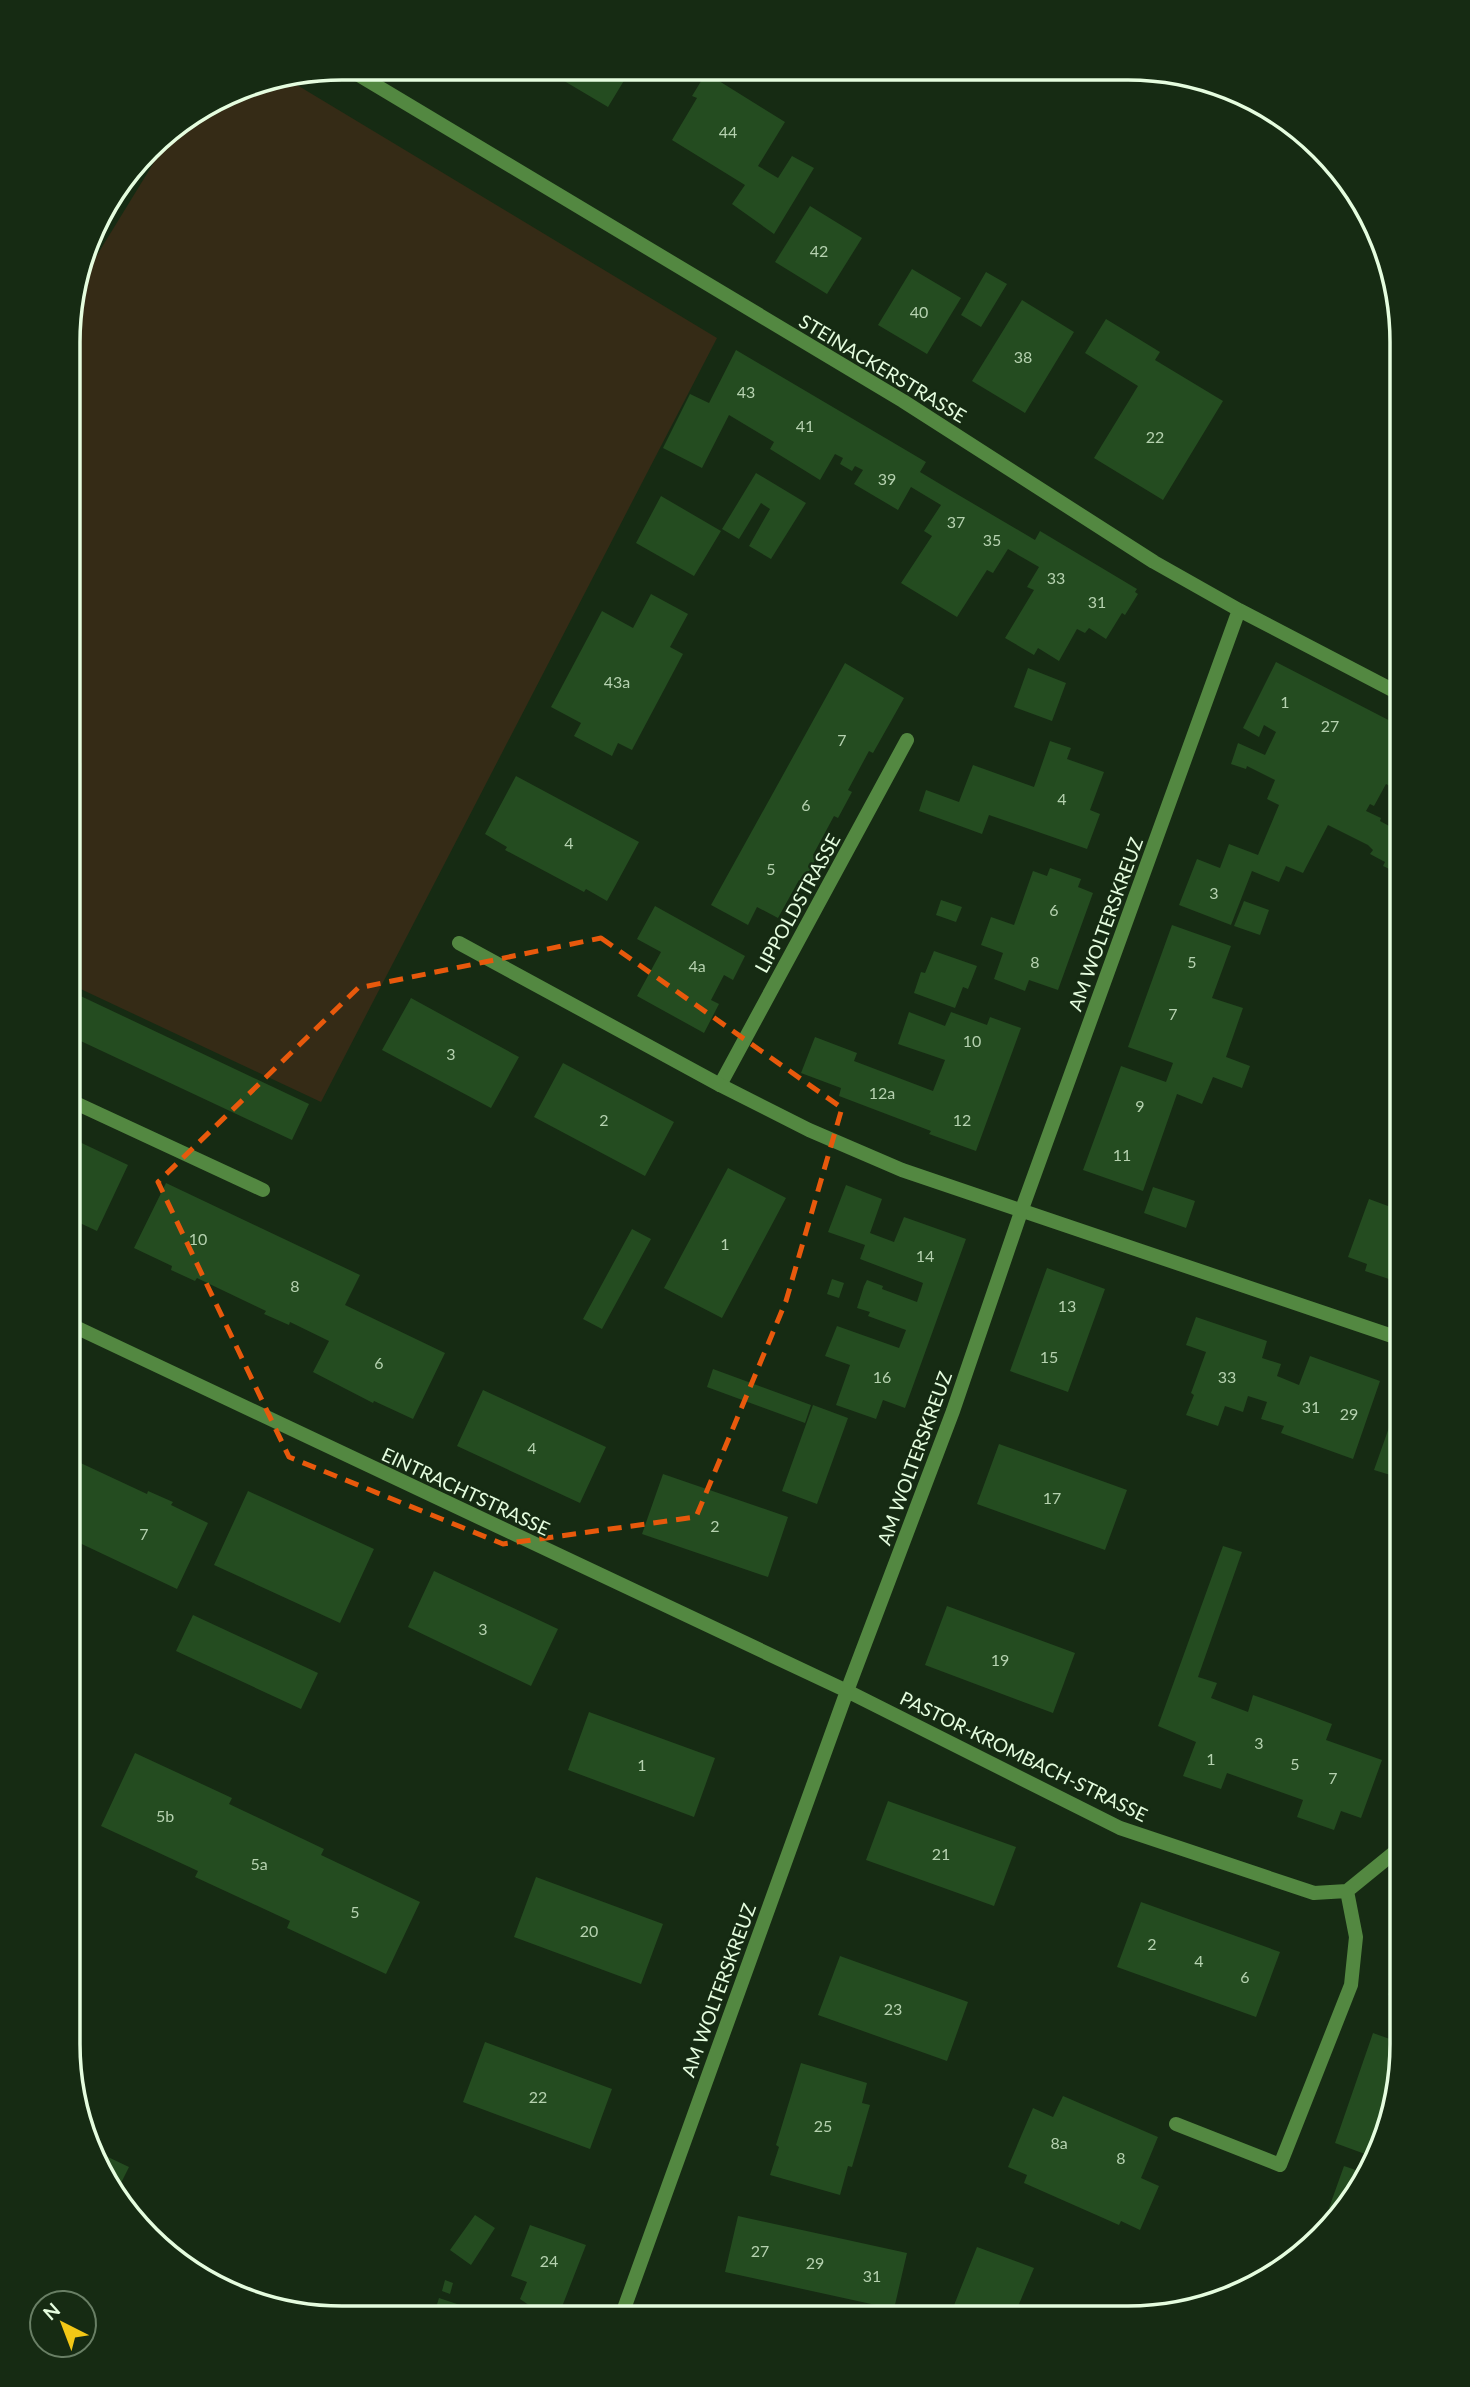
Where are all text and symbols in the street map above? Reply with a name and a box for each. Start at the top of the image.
house number: 44 [719,122,737,141]
house number: 42 [810,241,828,260]
house number: 40 [910,302,928,321]
street label: STEINACKERSTRASSE [795,309,971,427]
house number: 38 [1014,347,1032,366]
house number: 43 [737,382,755,401]
house number: 41 [796,416,814,435]
house number: 22 [1146,427,1164,446]
house number: 39 [878,469,896,488]
house number: 37 [947,512,965,531]
house number: 35 [983,530,1001,549]
house number: 33 [1047,568,1065,587]
house number: 31 [1088,592,1106,611]
house number: 43a [604,672,630,691]
house number: 1 [1280,692,1290,711]
house number: 27 [1321,716,1339,735]
house number: 7 [837,730,847,749]
house number: 4 [1057,789,1067,808]
house number: 6 [801,795,811,814]
street label: LIPPOLDSTRASSE [749,830,845,976]
house number: 4 [564,833,574,852]
street label: AM WOLTERSKREUZ [1063,834,1147,1014]
house number: 5 [766,859,776,878]
house number: 3 [1209,883,1219,902]
house number: 6 [1049,900,1059,919]
house number: 8 [1030,952,1040,971]
house number: 5 [1187,952,1197,971]
house number: 4a [688,956,706,975]
house number: 7 [1168,1004,1178,1023]
house number: 10 [963,1031,981,1050]
house number: 3 [446,1044,456,1063]
house number: 12a [869,1083,895,1102]
house number: 9 [1135,1096,1145,1115]
house number: 2 [599,1110,609,1129]
house number: 12 [953,1110,971,1129]
house number: 11 [1113,1145,1131,1164]
house number: 10 [189,1229,207,1248]
house number: 1 [720,1234,730,1253]
house number: 14 [916,1246,934,1265]
house number: 8 [290,1276,300,1295]
house number: 13 [1058,1296,1076,1315]
house number: 15 [1040,1347,1058,1366]
house number: 6 [374,1353,384,1372]
house number: 16 [873,1367,891,1386]
house number: 33 [1218,1367,1236,1386]
street label: AM WOLTERSKREUZ [872,1368,956,1548]
house number: 31 [1302,1397,1320,1416]
house number: 29 [1340,1404,1358,1423]
house number: 4 [527,1438,537,1457]
street label: EINTRACHTSTRASSE [378,1442,554,1540]
house number: 17 [1043,1488,1061,1507]
house number: 2 [710,1516,720,1535]
house number: 7 [139,1524,149,1543]
house number: 3 [478,1619,488,1638]
house number: 19 [991,1650,1009,1669]
street label: PASTOR-KROMBACH-STRASSE [897,1686,1151,1826]
house number: 3 [1254,1733,1264,1752]
house number: 1 [1206,1749,1216,1768]
house number: 5 [1290,1754,1300,1773]
house number: 1 [637,1755,647,1774]
house number: 7 [1328,1768,1338,1787]
house number: 5b [156,1806,174,1825]
house number: 21 [932,1844,950,1863]
house number: 5a [250,1854,268,1873]
street label: AM WOLTERSKREUZ [676,1900,760,2080]
house number: 5 [350,1902,360,1921]
house number: 20 [580,1921,598,1940]
house number: 2 [1147,1934,1157,1953]
house number: 4 [1194,1951,1204,1970]
house number: 6 [1240,1967,1250,1986]
house number: 23 [884,1999,902,2018]
house number: 22 [529,2087,547,2106]
house number: 25 [814,2116,832,2135]
house number: 8a [1050,2133,1068,2152]
house number: 8 [1116,2148,1126,2167]
house number: 27 [751,2241,769,2260]
house number: 24 [540,2251,558,2270]
house number: 29 [806,2253,824,2272]
house number: 31 [863,2266,881,2285]
north arrow [28,2289,98,2359]
text: N [38,2298,64,2324]

